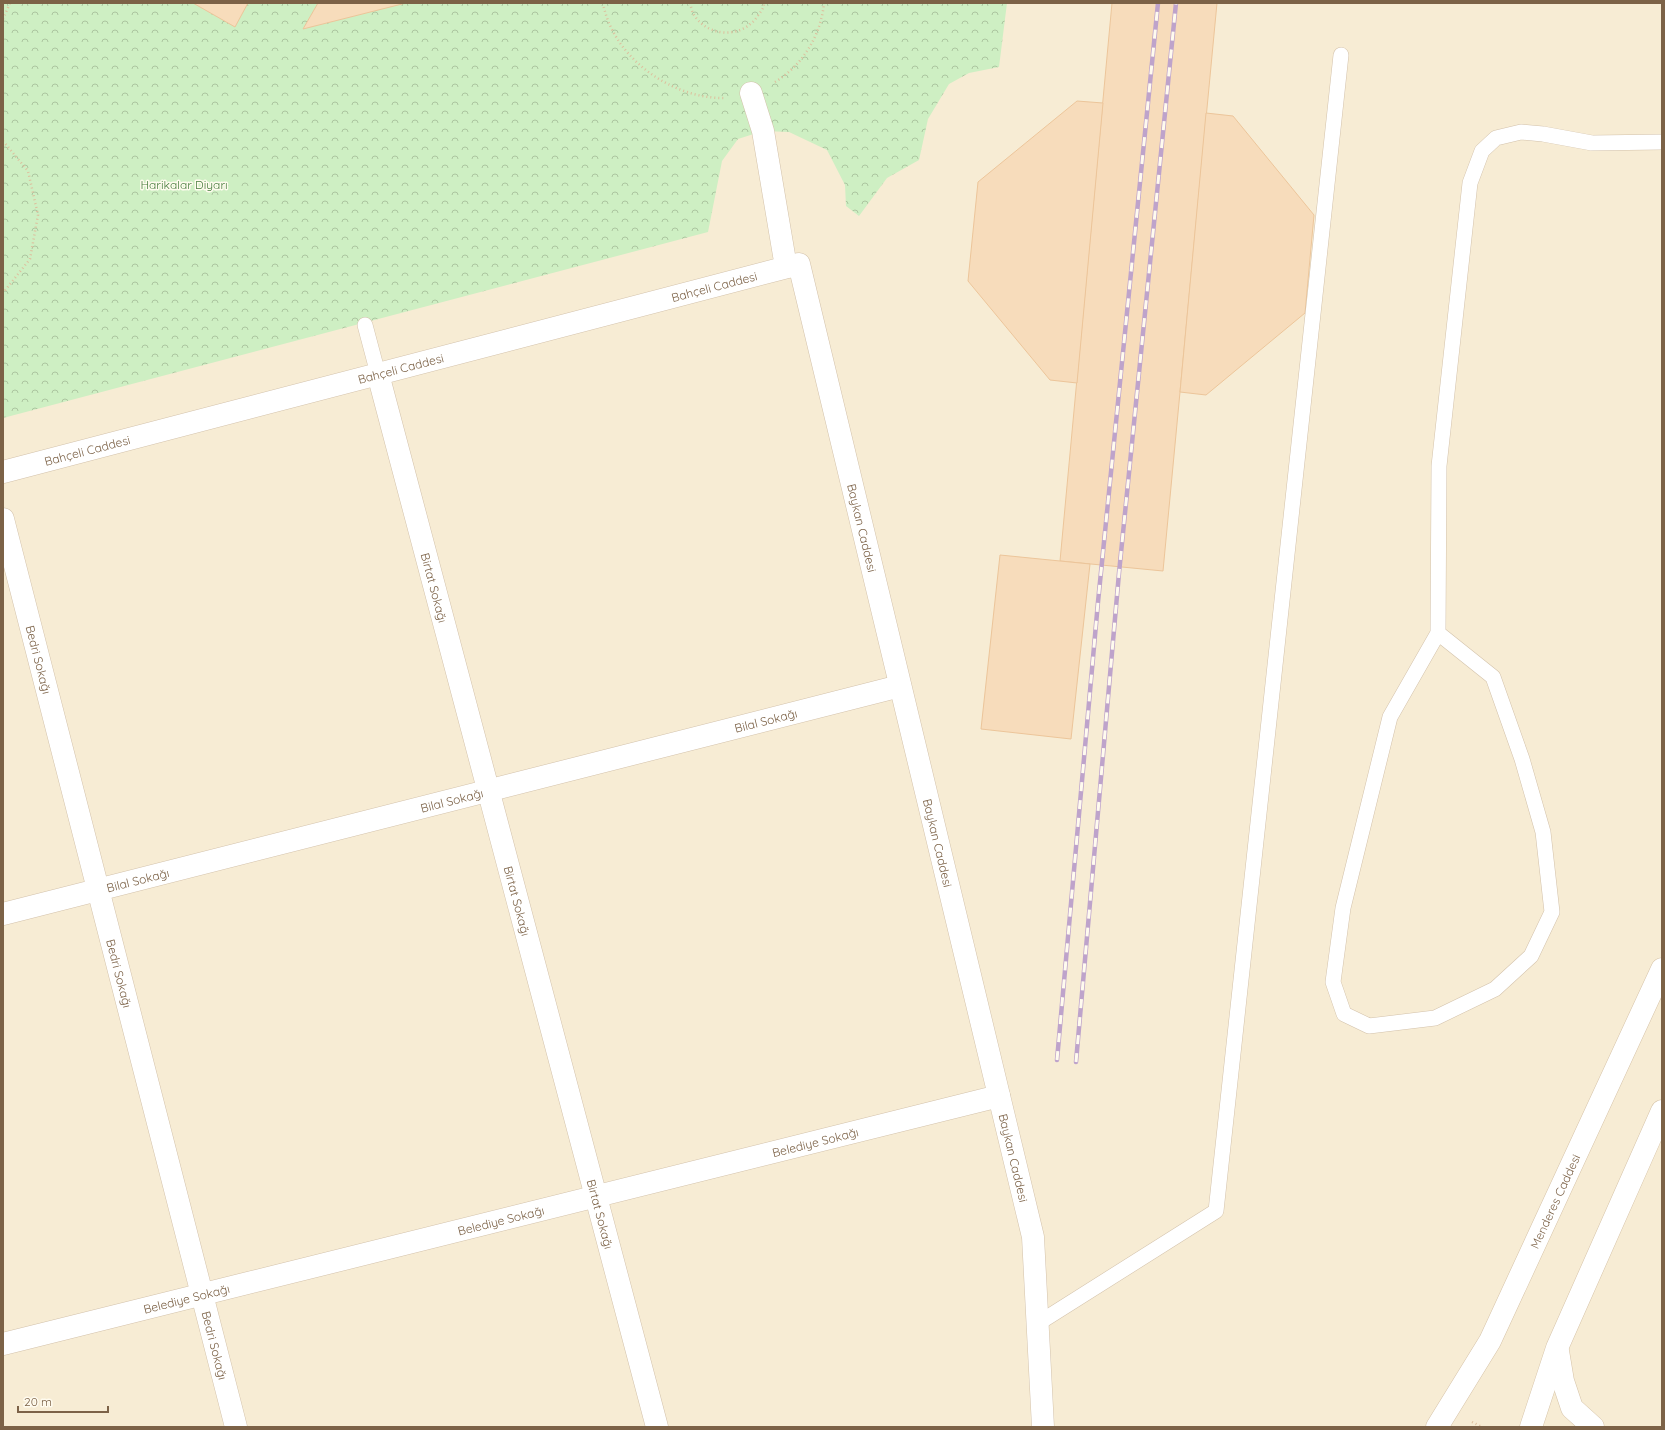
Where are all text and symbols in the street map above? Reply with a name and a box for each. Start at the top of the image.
park label: Harikalar Diyarı [140,177,228,192]
street label: Bahçeli Caddesi [670,268,759,305]
street label: Bahçeli Caddesi [356,350,445,387]
street label: Bahçeli Caddesi [43,432,132,468]
street label: Baykan Caddesi [845,482,880,573]
street label: Birtat Sokağı [418,551,451,624]
street label: Bedri Sokağı [23,624,55,695]
street label: Bilal Sokağı [733,705,799,735]
street label: Bilal Sokağı [419,785,485,815]
street label: Baykan Caddesi [920,797,956,889]
street label: Birtat Sokağı [501,864,534,937]
street label: Bilal Sokağı [105,865,171,895]
street label: Bedri Sokağı [104,937,136,1009]
street label: Baykan Caddesi [996,1112,1032,1204]
street label: Belediye Sokağı [770,1124,860,1160]
street label: Menderes Caddesi [1526,1152,1583,1251]
street label: Birtat Sokağı [584,1178,617,1250]
street label: Belediye Sokağı [456,1202,546,1238]
street label: Belediye Sokağı [142,1280,231,1316]
street label: Bedri Sokağı [199,1309,231,1381]
scale bar [18,1388,108,1414]
text: 20 m [24,1394,52,1409]

